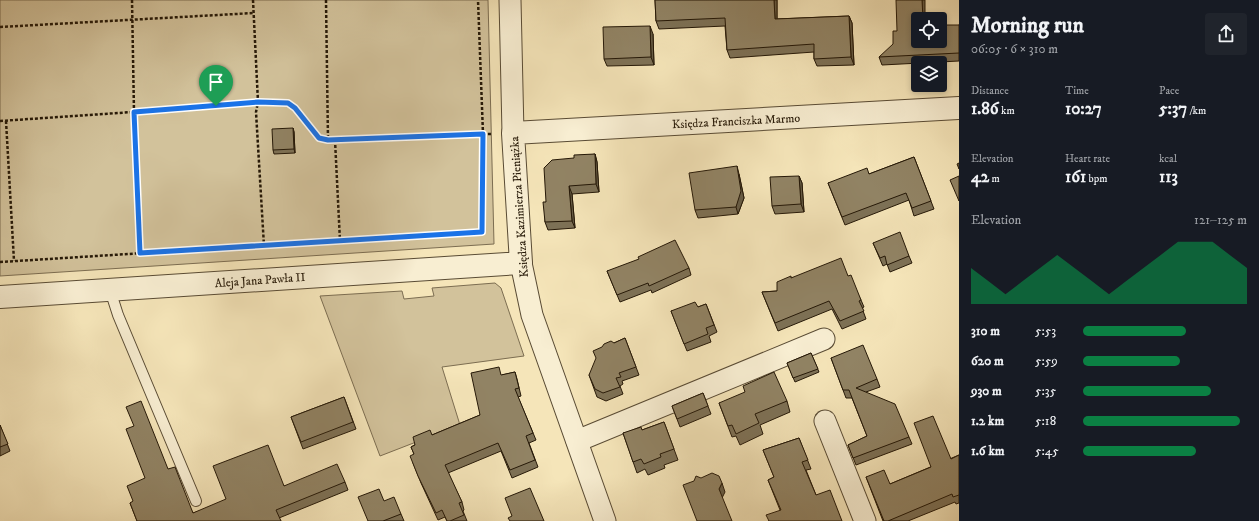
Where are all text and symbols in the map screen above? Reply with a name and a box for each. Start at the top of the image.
map controls [911,12,947,92]
button: locate [911,12,947,48]
text: Morning run [971,12,1084,39]
button: share [1205,13,1247,55]
text: 06:05 · 6 × 310 m [971,41,1058,57]
button: layers [911,56,947,92]
pin [199,65,233,106]
icon: arrive [205,71,227,93]
text: Distance [971,84,1009,98]
text: Time [1065,84,1089,98]
text: Pace [1159,84,1179,98]
text: 1.86 [971,98,999,120]
text: 10:27 [1065,98,1102,120]
text: 5:37 [1159,98,1187,120]
text: km [999,104,1015,118]
text: /km [1187,104,1206,118]
street label: Księdza Franciszka Marmo [672,111,801,132]
street label: Księdza Kazimierza Pieniążka [507,135,532,278]
text: Elevation [971,152,1014,166]
text: Heart rate [1065,152,1110,166]
text: kcal [1159,152,1177,166]
text: 42 [971,166,989,188]
text: 161 [1065,166,1086,188]
text: 113 [1159,166,1178,188]
text: m [989,172,1000,186]
text: bpm [1086,172,1107,186]
text: Elevation [971,212,1021,228]
text: 121–125 m [1194,212,1247,228]
street label: Aleja Jana Pawła II [214,270,306,291]
text: 310 m [971,323,1000,339]
text: 5:53 [1035,323,1056,339]
text: 620 m [971,353,1004,369]
text: 5:59 [1035,353,1058,369]
text: 930 m [971,383,1002,399]
text: 5:35 [1035,383,1056,399]
text: 1.2 km [971,413,1004,429]
text: 5:18 [1035,413,1056,429]
text: 1.6 km [971,443,1005,459]
text: 5:45 [1035,443,1059,459]

